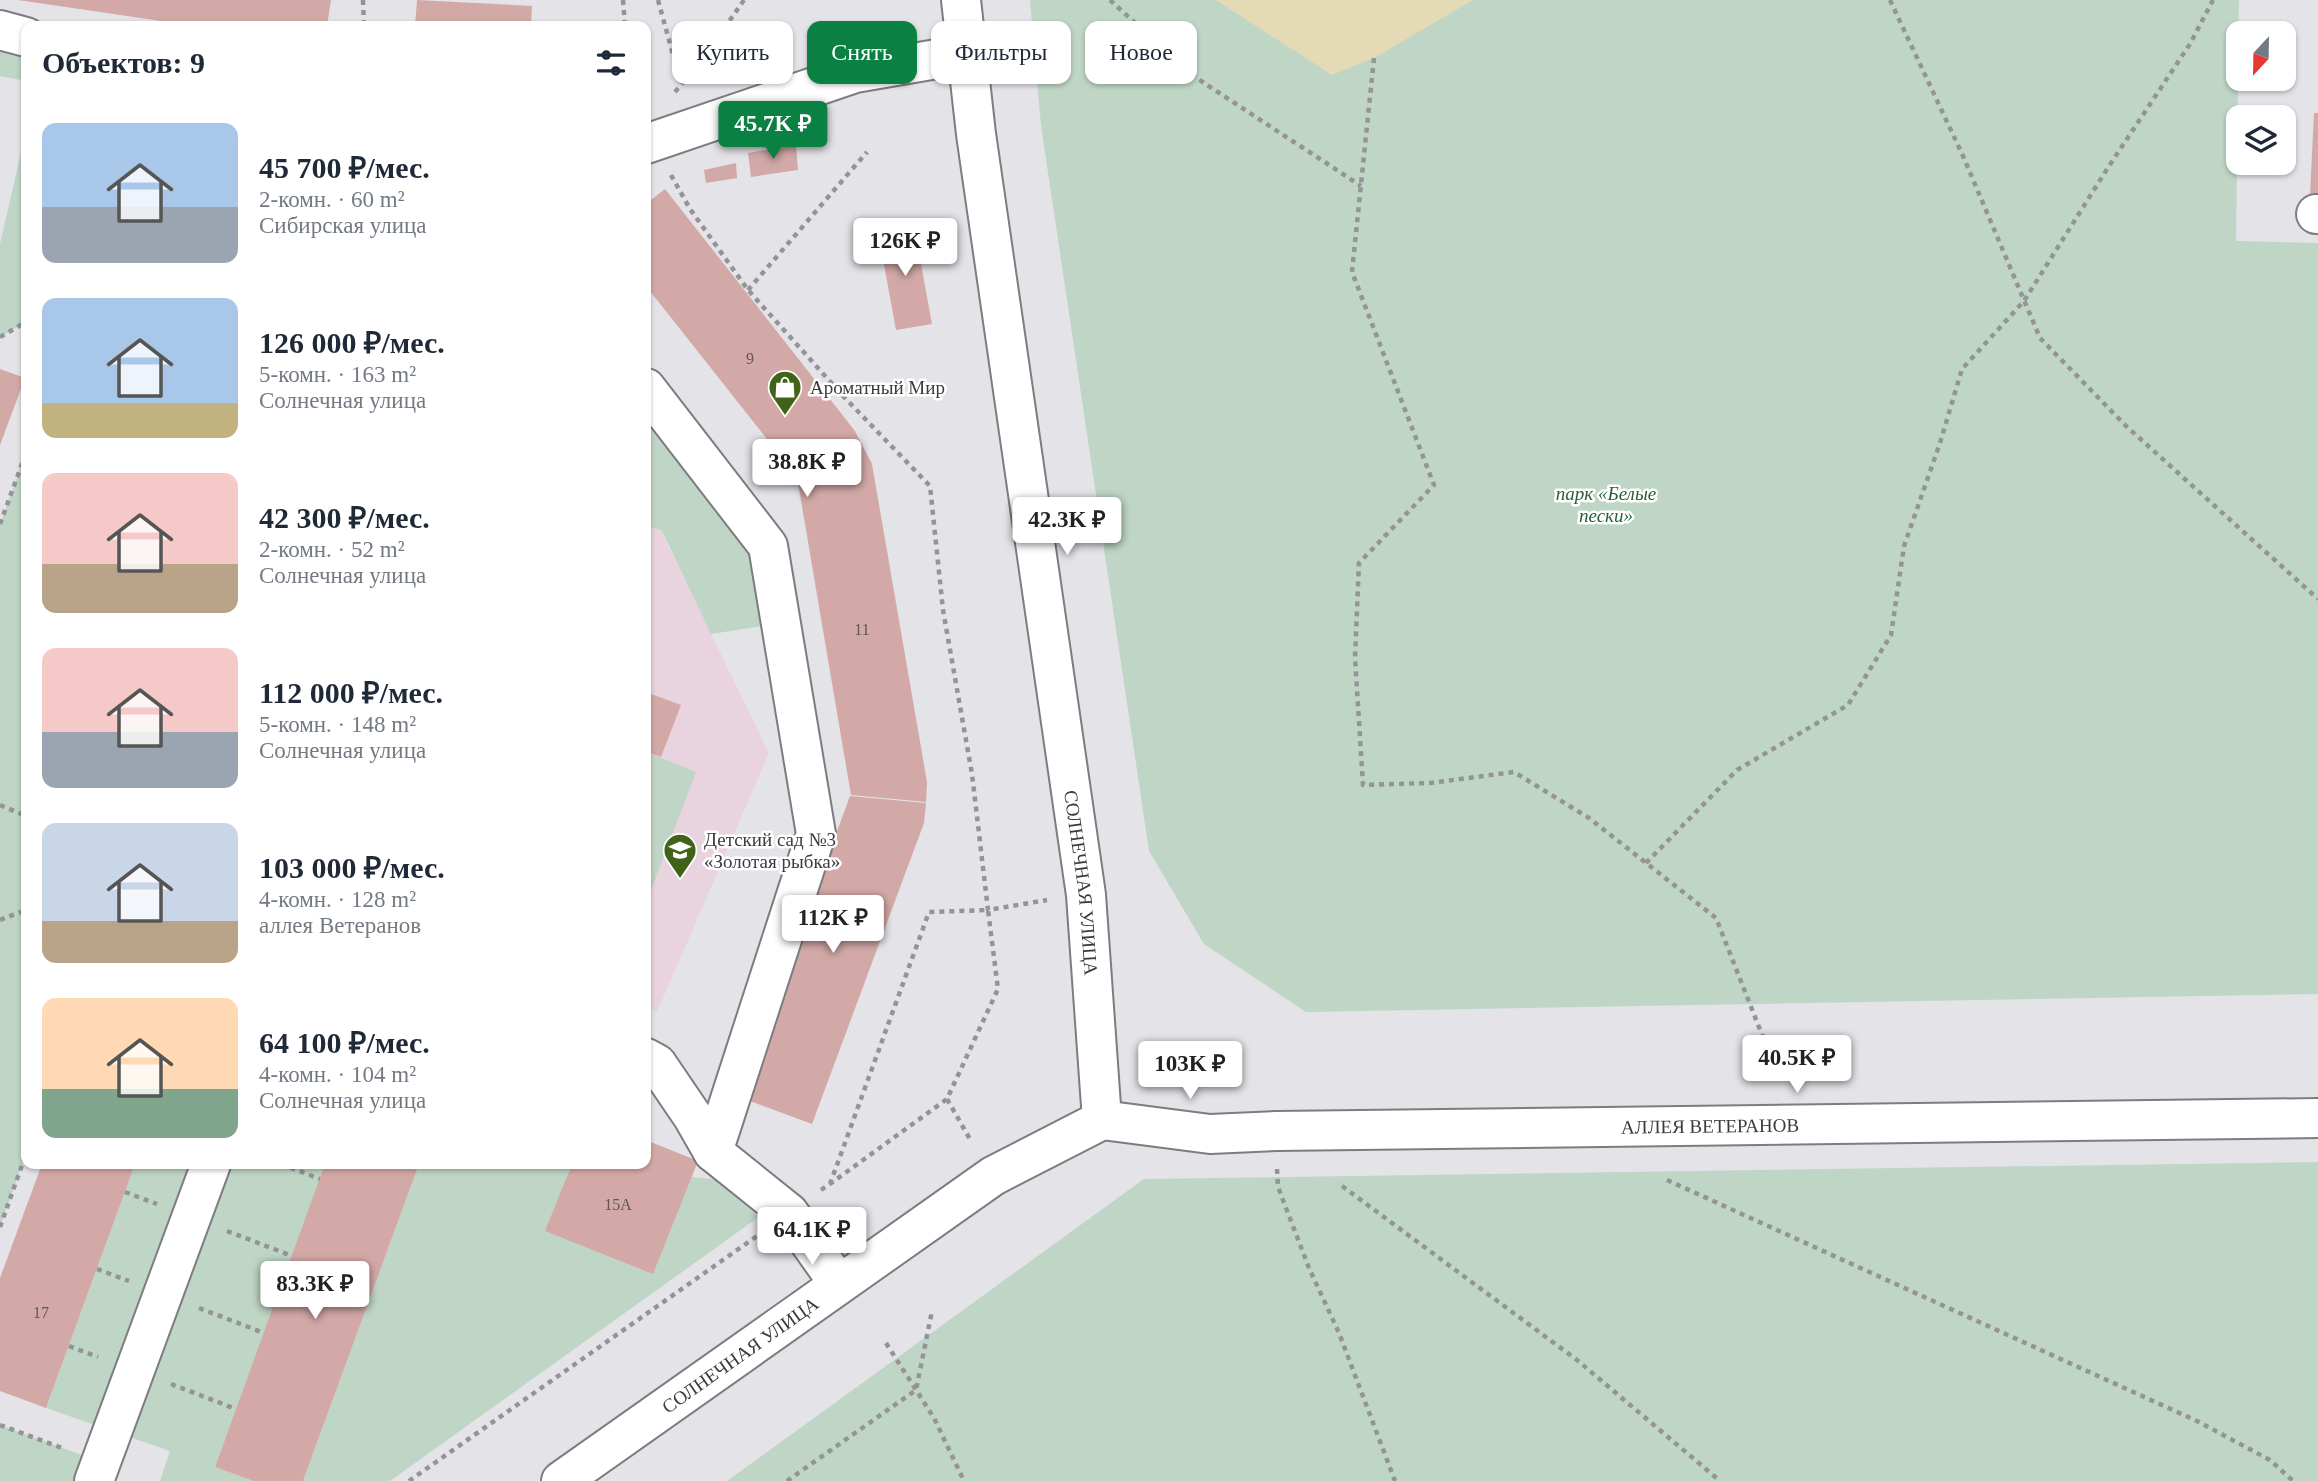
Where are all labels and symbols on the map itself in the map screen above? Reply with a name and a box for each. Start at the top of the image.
north arrow [2226,21,2296,91]
pin: 45.7K ₽ [708,102,838,161]
pin: 126K ₽ [848,218,962,278]
house number: 9 [746,350,754,367]
shop icon: Ароматный Мир [766,368,804,417]
place label: Ароматный Мир [810,377,945,398]
pin: 38.8K ₽ [742,440,872,499]
park label: парк «Белые пески» [1556,483,1656,526]
pin: 42.3K ₽ [1002,498,1132,557]
house number: 11 [854,621,870,638]
street label: СОЛНЕЧНАЯ УЛИЦА [1060,789,1102,976]
place label: Детский сад №3 «Золотая рыбка» [704,829,840,872]
school or university icon: Детский сад №3 «Золотая рыбка» [661,831,699,880]
pin: 112K ₽ [776,895,890,955]
pin: 40.5K ₽ [1732,1036,1862,1095]
pin: 103K ₽ [1133,1042,1247,1101]
street label: АЛЛЕЯ ВЕТЕРАНОВ [1621,1114,1799,1137]
house number: 15А [604,1196,632,1213]
pin: 64.1K ₽ [747,1208,877,1267]
pin: 83.3K ₽ [250,1262,380,1321]
street label: СОЛНЕЧНАЯ УЛИЦА [658,1292,822,1417]
house number: 17 [33,1304,49,1321]

